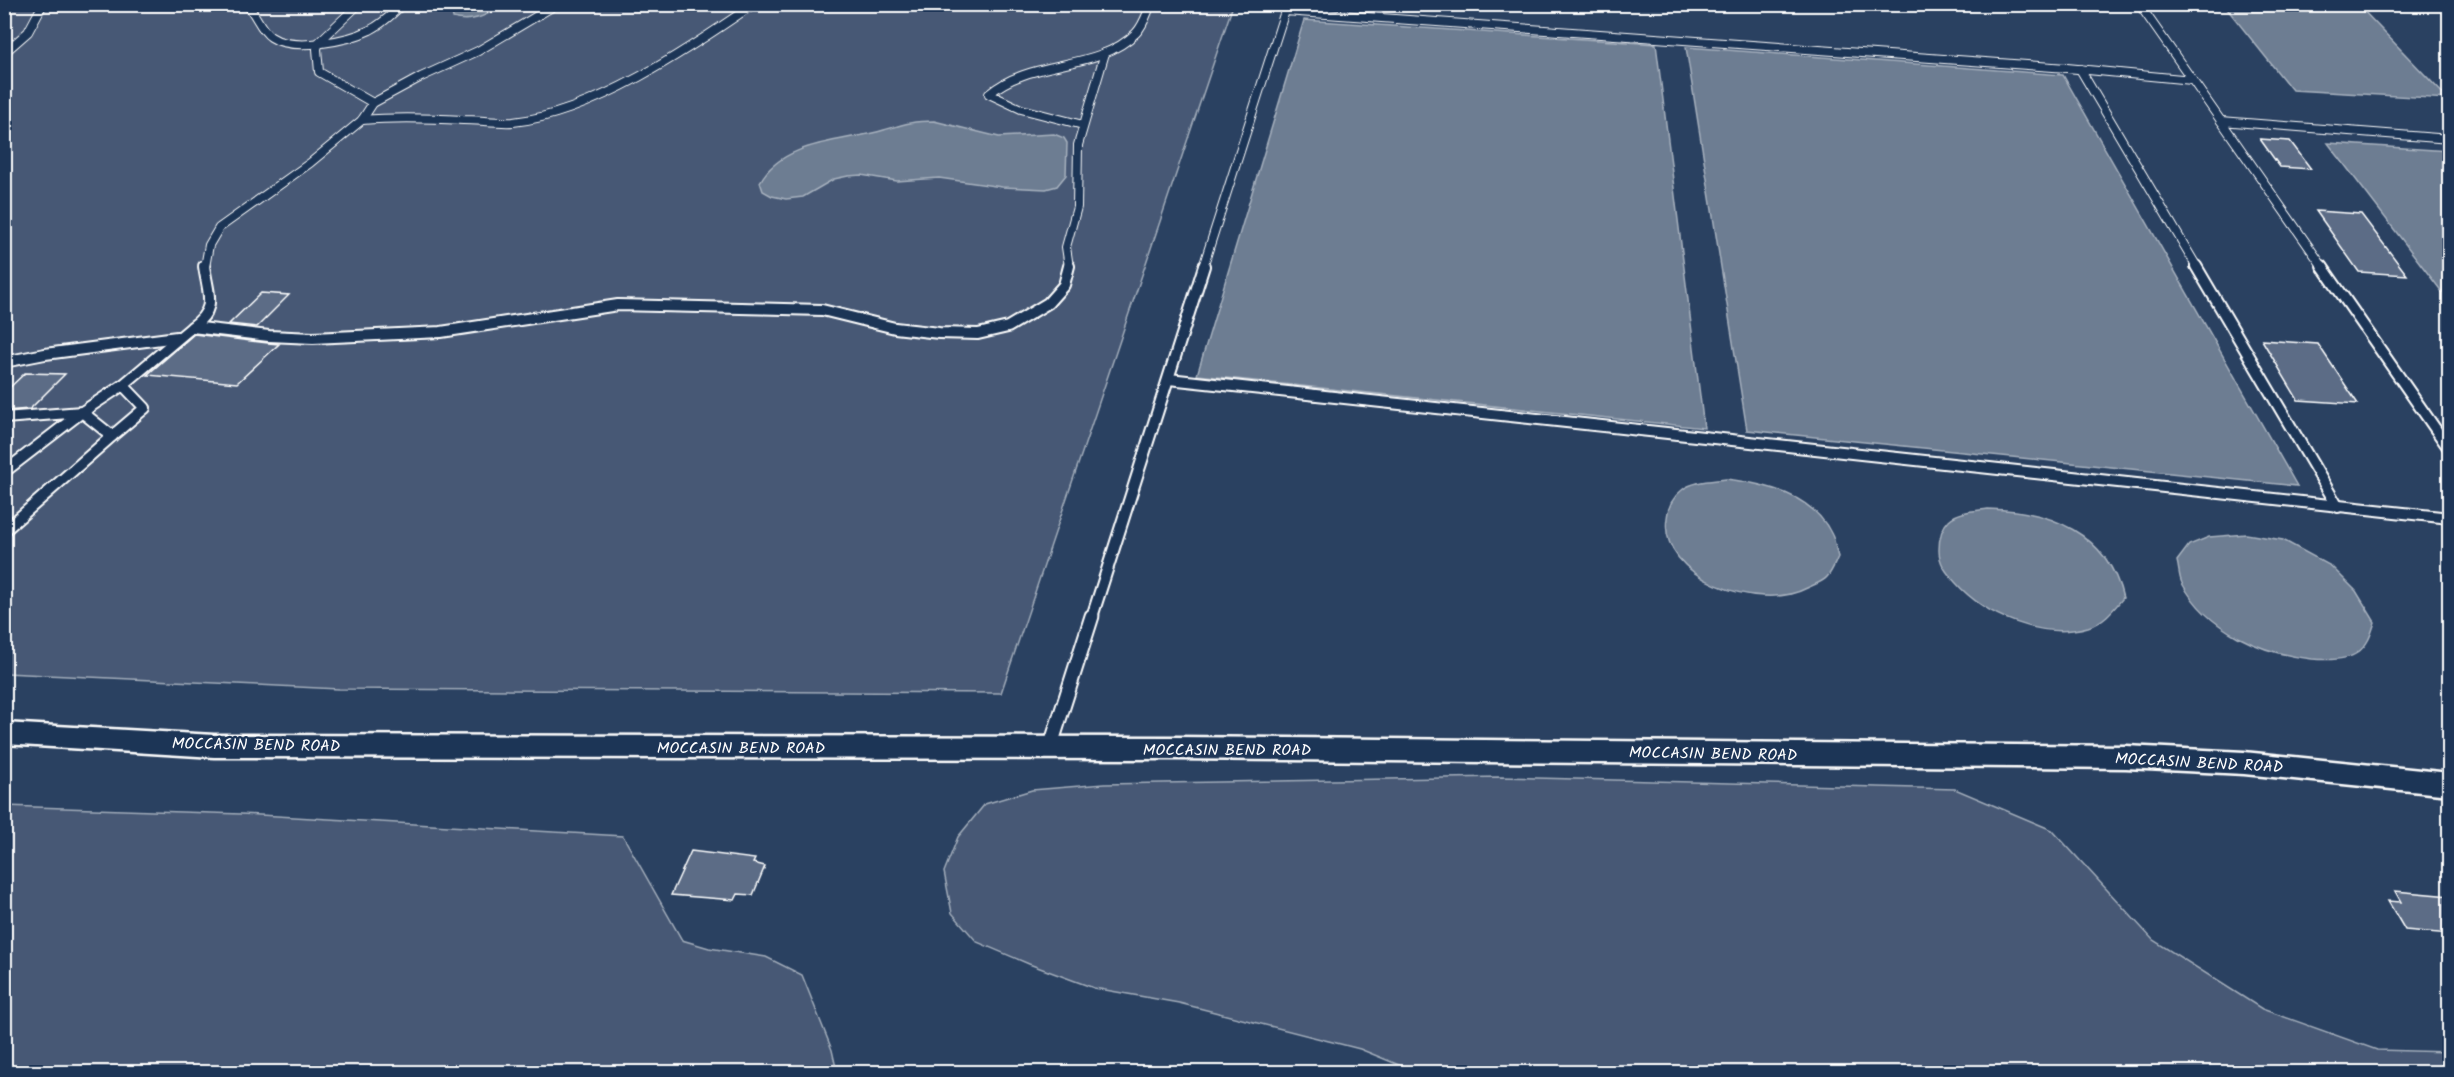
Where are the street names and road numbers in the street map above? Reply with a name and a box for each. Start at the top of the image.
street label: MOCCASIN BEND ROAD [172,732,340,759]
street label: MOCCASIN BEND ROAD [657,736,825,761]
street label: MOCCASIN BEND ROAD [1143,738,1311,763]
street label: MOCCASIN BEND ROAD [1629,741,1797,768]
street label: MOCCASIN BEND ROAD [2114,747,2284,780]

